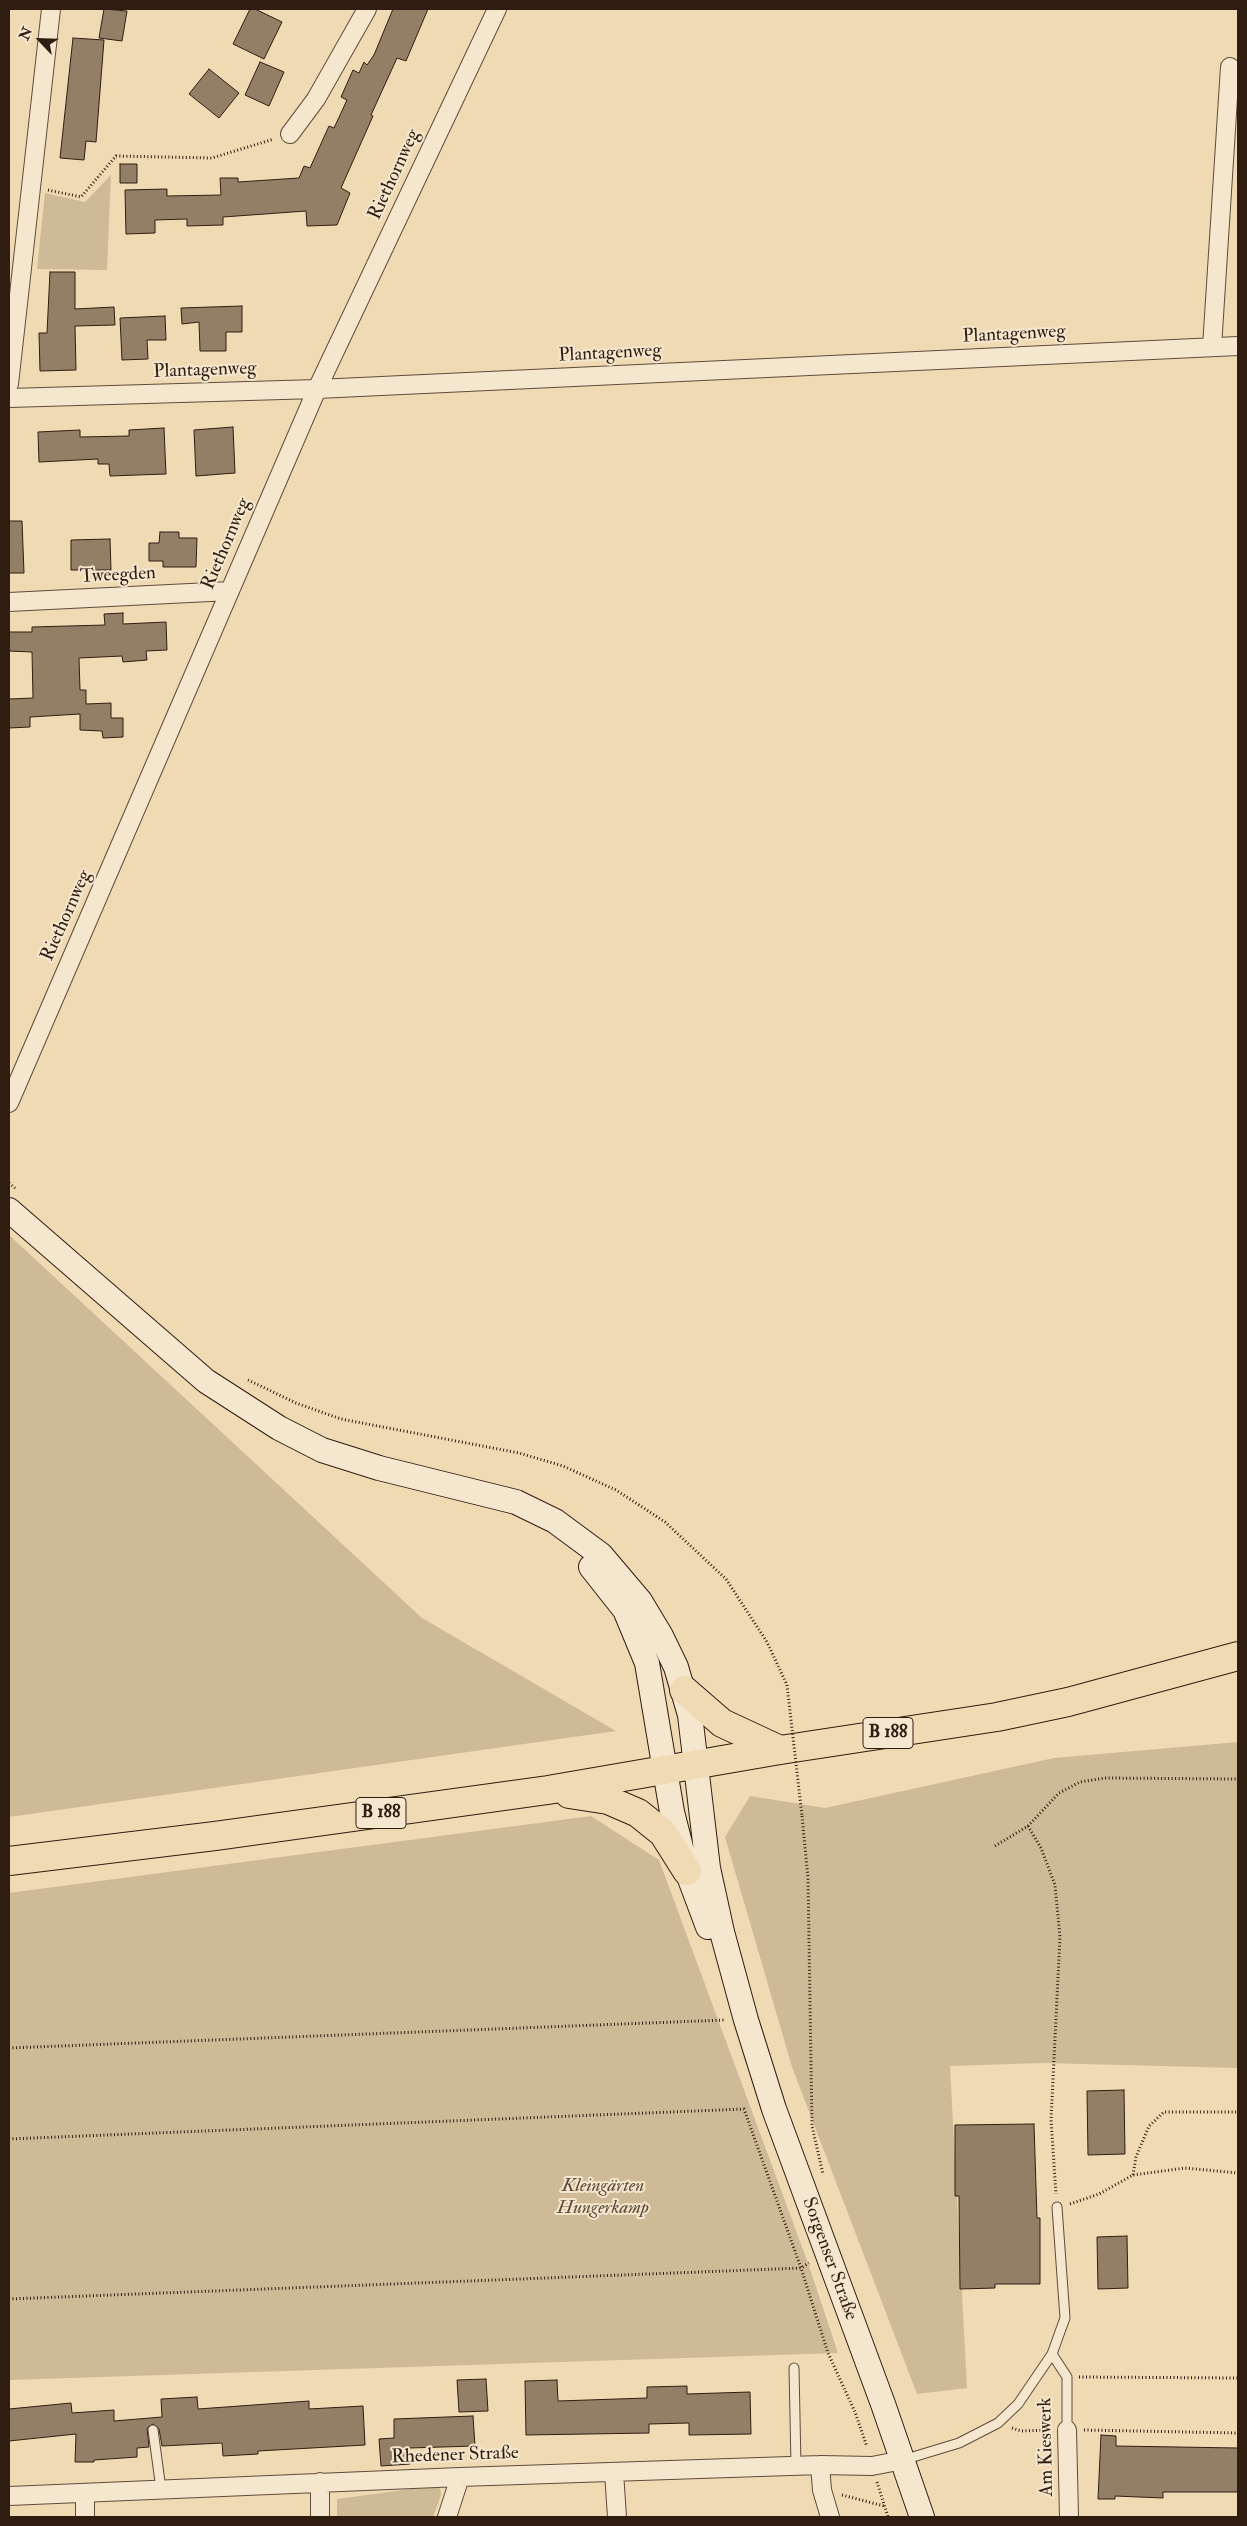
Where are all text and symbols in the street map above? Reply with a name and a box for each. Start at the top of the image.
north arrow [15,15,65,65]
text: N [16,25,36,43]
street label: Riethornweg [364,126,426,224]
street label: Plantagenweg [962,321,1066,349]
street label: Plantagenweg [558,340,662,368]
street label: Plantagenweg [153,358,257,384]
street label: Riethornweg [197,495,257,593]
street label: Tweegden [80,563,156,589]
street label: Riethornweg [37,867,97,965]
road number: B 188 [863,1718,913,1749]
road number: B 188 [356,1798,406,1829]
park label: Kleingärten Hungerkamp [557,2176,649,2220]
street label: Sorgenser Straße [796,2194,862,2324]
street label: Am Kieswerk [1035,2397,1059,2497]
street label: Rhedener Straße [391,2442,519,2470]

